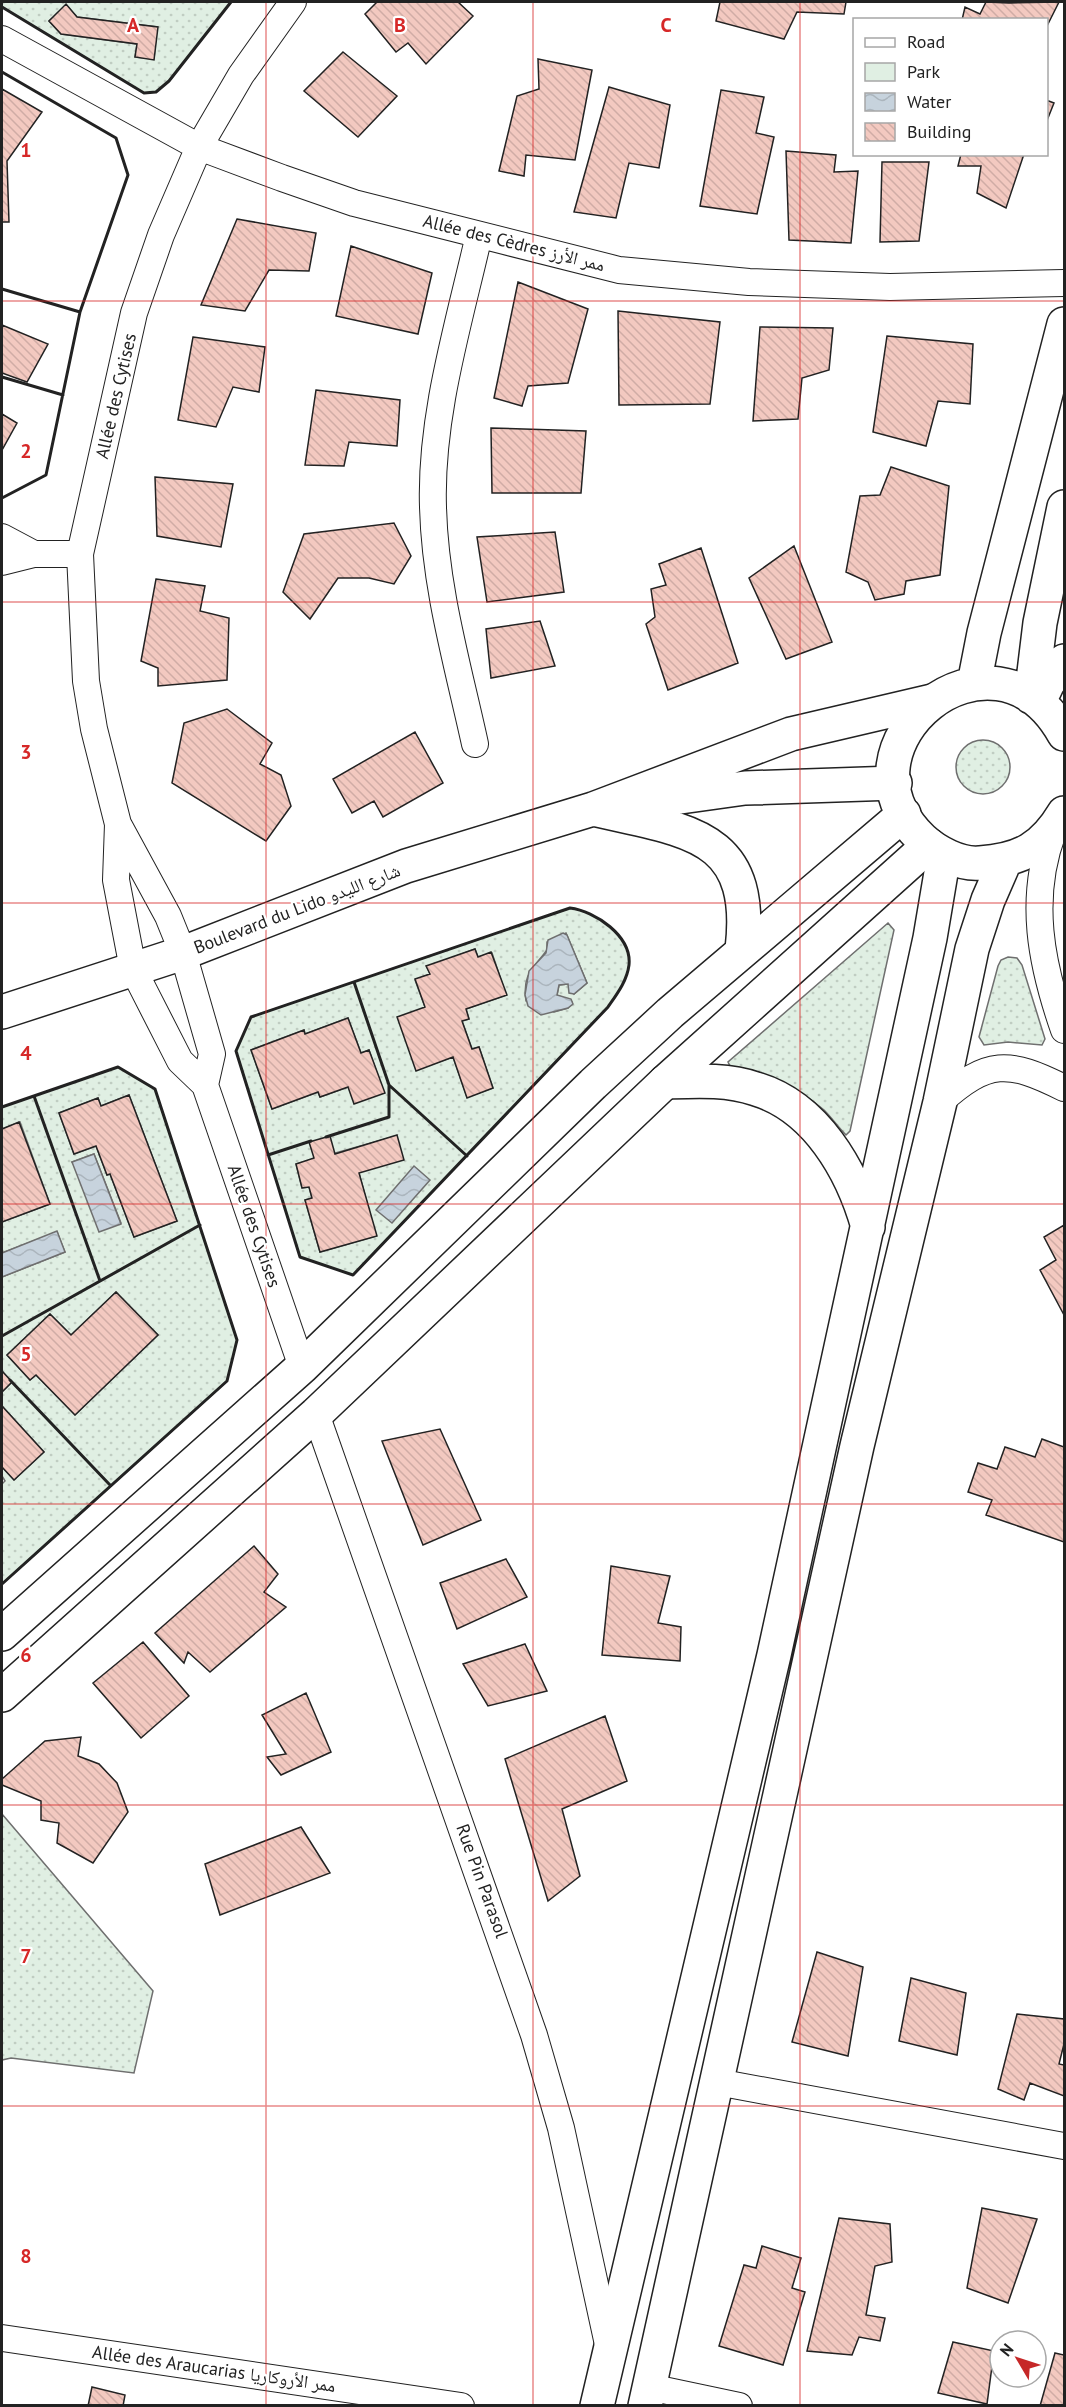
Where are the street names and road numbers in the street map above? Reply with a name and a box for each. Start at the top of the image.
street label: Allée des Cèdres ممر الأرز [421,209,607,276]
street label: Allée des Cytises [90,331,141,461]
street label: Boulevard du Lido شارع الليدو [190,858,403,959]
street label: Allée des Cytises [223,1161,286,1290]
street label: Rue Pin Parasol [451,1821,514,1942]
street label: Allée des Araucarias ممر الأروكاريا [91,2340,337,2397]

